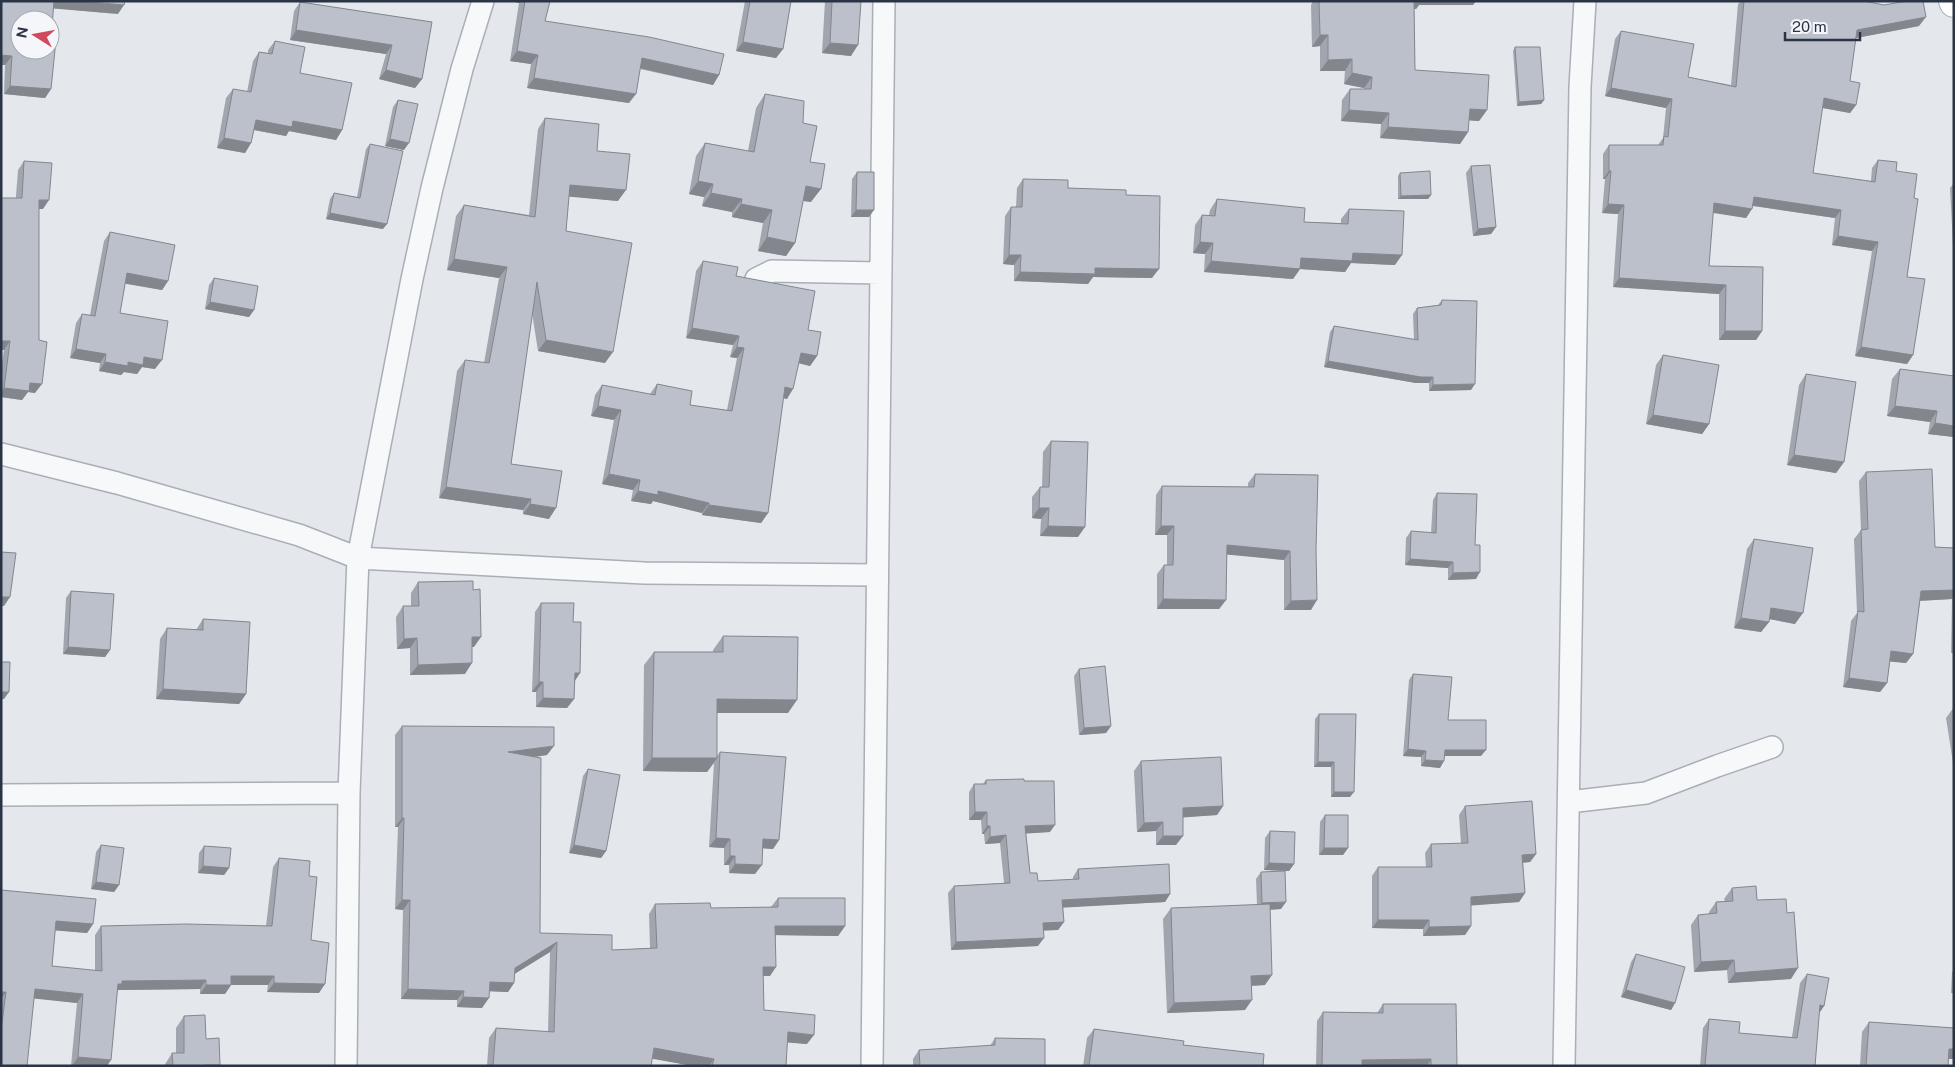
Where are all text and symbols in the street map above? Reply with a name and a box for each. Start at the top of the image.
north arrow [10,10,60,60]
scale bar [1785,10,1860,42]
text: 20 m [1792,18,1827,35]
text: N [13,26,31,39]

